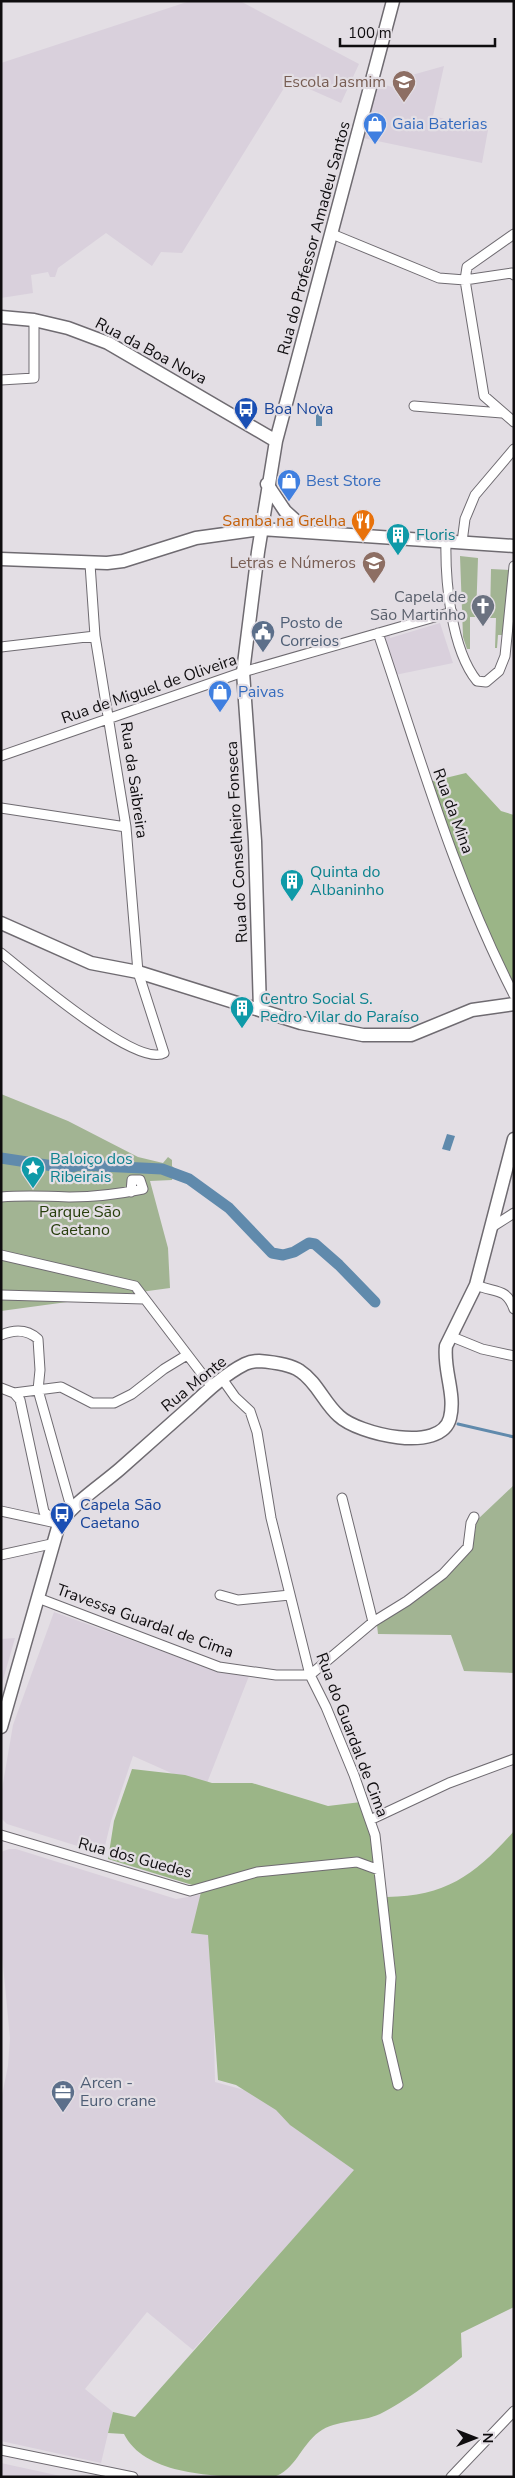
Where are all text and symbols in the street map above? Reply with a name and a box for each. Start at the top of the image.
scale bar [340,15,495,47]
text: 100 m [348,23,392,43]
school or university icon: Escola Jasmim [391,69,417,103]
place label: Escola Jasmim [283,71,386,93]
shop icon: Gaia Baterias [362,111,388,145]
place label: Gaia Baterias [392,113,487,135]
street label: Rua do Professor Amadeu Santos [272,119,356,357]
street label: Rua da Boa Nova [91,312,211,390]
bus stop icon: Boa Nova [233,396,259,430]
place label: Boa Nova [264,398,333,420]
shop icon: Best Store [276,468,302,502]
place label: Best Store [306,470,381,492]
restaurant icon: Samba na Grelha [350,508,376,542]
place label: Samba na Grelha [222,510,346,532]
building icon: Floris [385,522,411,556]
place label: Floris [416,524,455,546]
school or university icon: Letras e Números [361,550,387,584]
place label: Letras e Números [229,552,356,574]
place label: Capela de São Martinho [370,586,466,626]
church icon: Capela de São Martinho [470,593,496,627]
place label: Posto de Correios [280,612,343,652]
public building icon: Posto de Correios [250,619,276,653]
street label: Rua de Miguel de Oliveira [58,649,240,729]
shop icon: Paivas [207,679,233,713]
place label: Paivas [238,681,284,703]
street label: Rua da Saibreira [115,720,153,840]
street label: Rua do Conselheiro Fonseca [221,740,253,944]
street label: Rua da Mina [427,765,479,857]
place label: Quinta do Albaninho [310,861,384,901]
building icon: Quinta do Albaninho [279,868,305,902]
place label: Centro Social S. Pedro Vilar do Paraíso [260,988,419,1028]
building icon: Centro Social S. Pedro Vilar do Paraíso [229,995,255,1029]
place label: Baloiço dos Ribeirais [50,1148,133,1188]
place icon: Baloiço dos Ribeirais [20,1155,46,1189]
park label: Parque São Caetano [39,1201,121,1241]
street label: Rua Monte [157,1351,231,1417]
place label: Capela São Caetano [80,1494,161,1534]
bus stop icon: Capela São Caetano [49,1501,75,1535]
street label: Travessa Guardal de Cima [53,1579,237,1663]
street label: Rua do Guardal de Cima [310,1650,394,1820]
street label: Rua dos Guedes [76,1832,194,1884]
place label: Arcen - Euro crane [80,2072,156,2112]
office icon: Arcen - Euro crane [50,2079,76,2113]
north arrow [450,2413,500,2463]
text: N [478,2433,497,2443]

